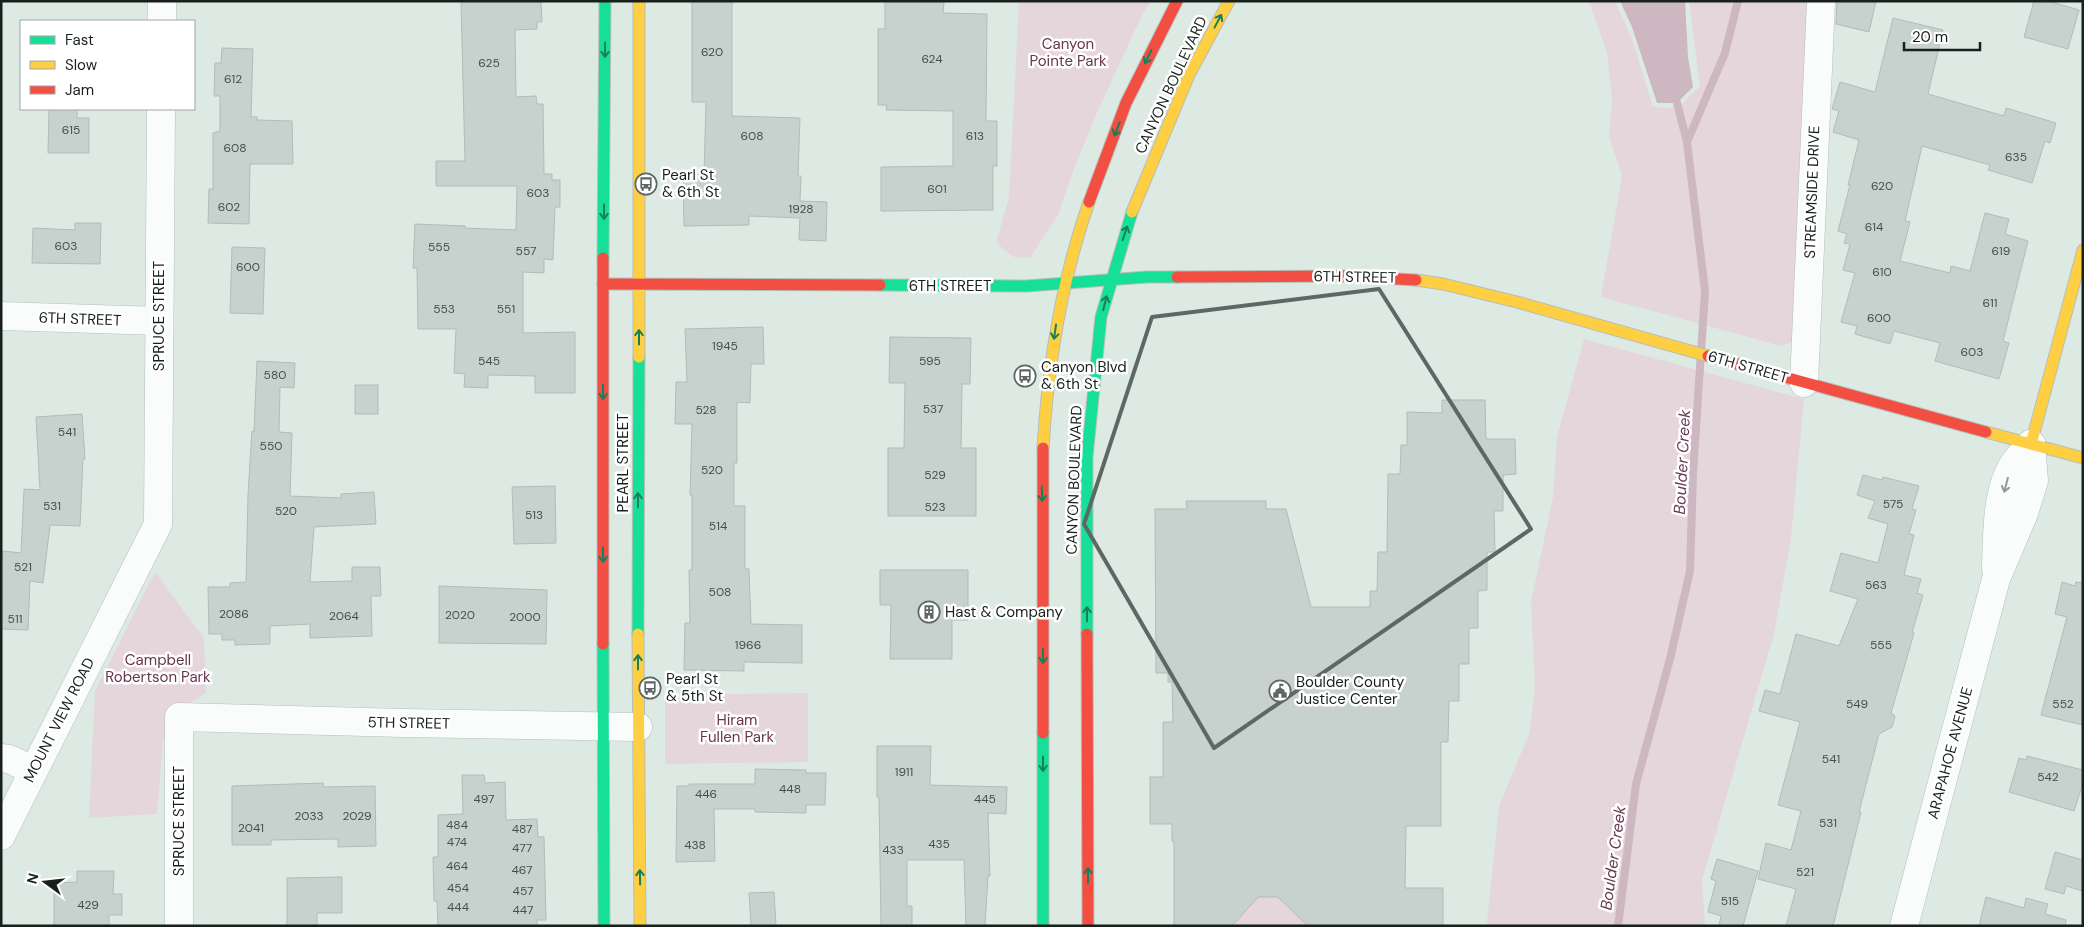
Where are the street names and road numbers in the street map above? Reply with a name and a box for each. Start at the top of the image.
street label: CANYON BOULEVARD [1130,13,1212,157]
street label: STREAMSIDE DRIVE [1800,125,1824,259]
street label: SPRUCE STREET [149,261,169,371]
street label: 6TH STREET [1313,266,1397,288]
street label: 6TH STREET [909,276,991,296]
street label: 6TH STREET [38,308,122,330]
street label: 6TH STREET [1706,346,1790,388]
street label: CANYON BOULEVARD [1061,405,1087,555]
street label: PEARL STREET [613,413,633,513]
street label: MOUNT VIEW ROAD [19,654,99,786]
street label: ARAPAHOE AVENUE [1923,685,1977,821]
street label: 5TH STREET [368,712,450,734]
street label: SPRUCE STREET [169,766,189,876]

